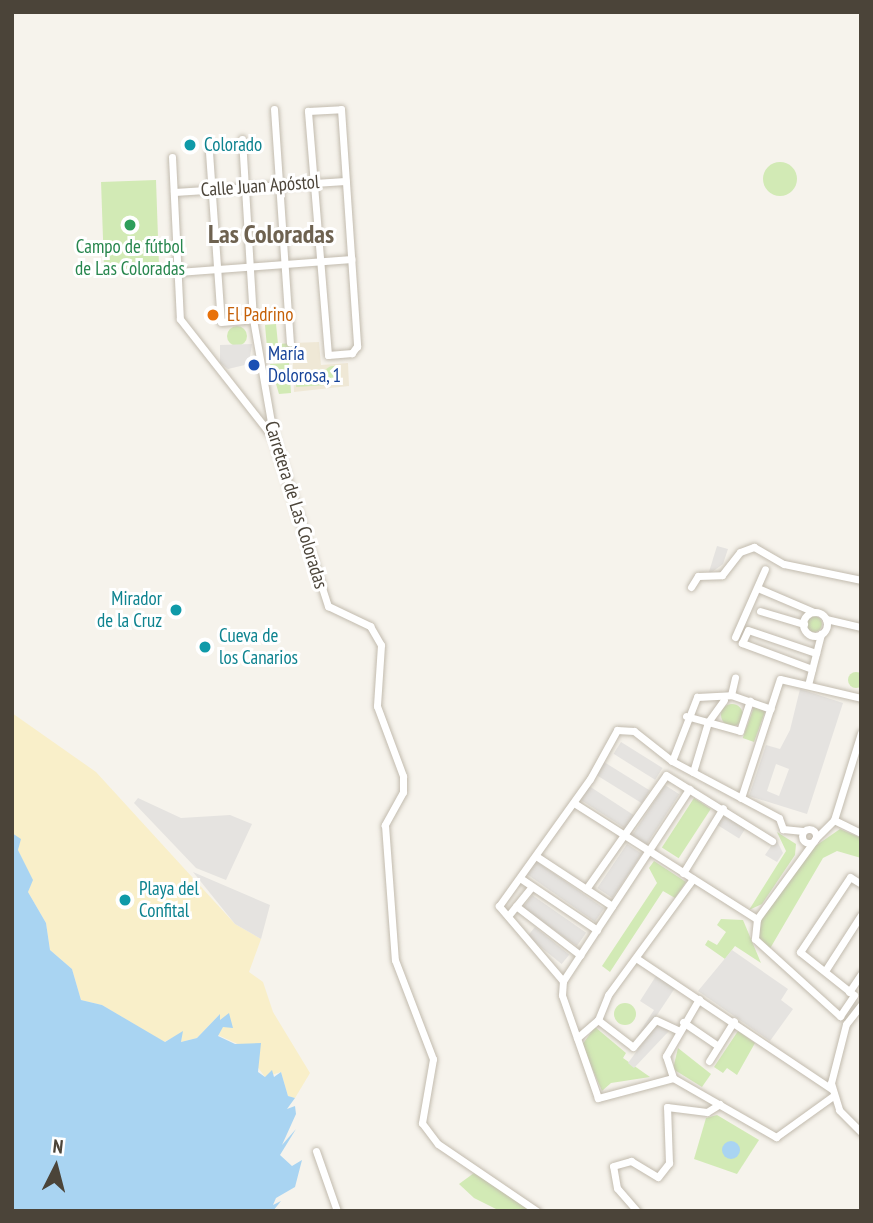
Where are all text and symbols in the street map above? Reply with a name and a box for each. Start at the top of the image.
place label: Colorado [204,134,262,156]
marker: Colorado [182,137,198,153]
street label: Calle Juan Apóstol [200,170,320,202]
marker: Campo de fútbol de Las Coloradas [122,217,138,233]
district label: Las Coloradas [208,218,334,250]
place label: Campo de fútbol de Las Coloradas [75,236,185,280]
place label: El Padrino [227,304,293,326]
marker: El Padrino [205,307,221,323]
place label: María Dolorosa, 1 [268,343,342,387]
marker: María Dolorosa, 1 [246,357,262,373]
street label: Carretera de Las Coloradas [260,419,332,591]
place label: Mirador de la Cruz [97,588,162,632]
marker: Mirador de la Cruz [168,602,184,618]
place label: Cueva de los Canarios [219,625,298,669]
marker: Cueva de los Canarios [197,639,213,655]
place label: Playa del Confital [139,878,199,922]
marker: Playa del Confital [117,892,133,908]
north arrow [21,1132,91,1202]
text: N [52,1134,65,1159]

